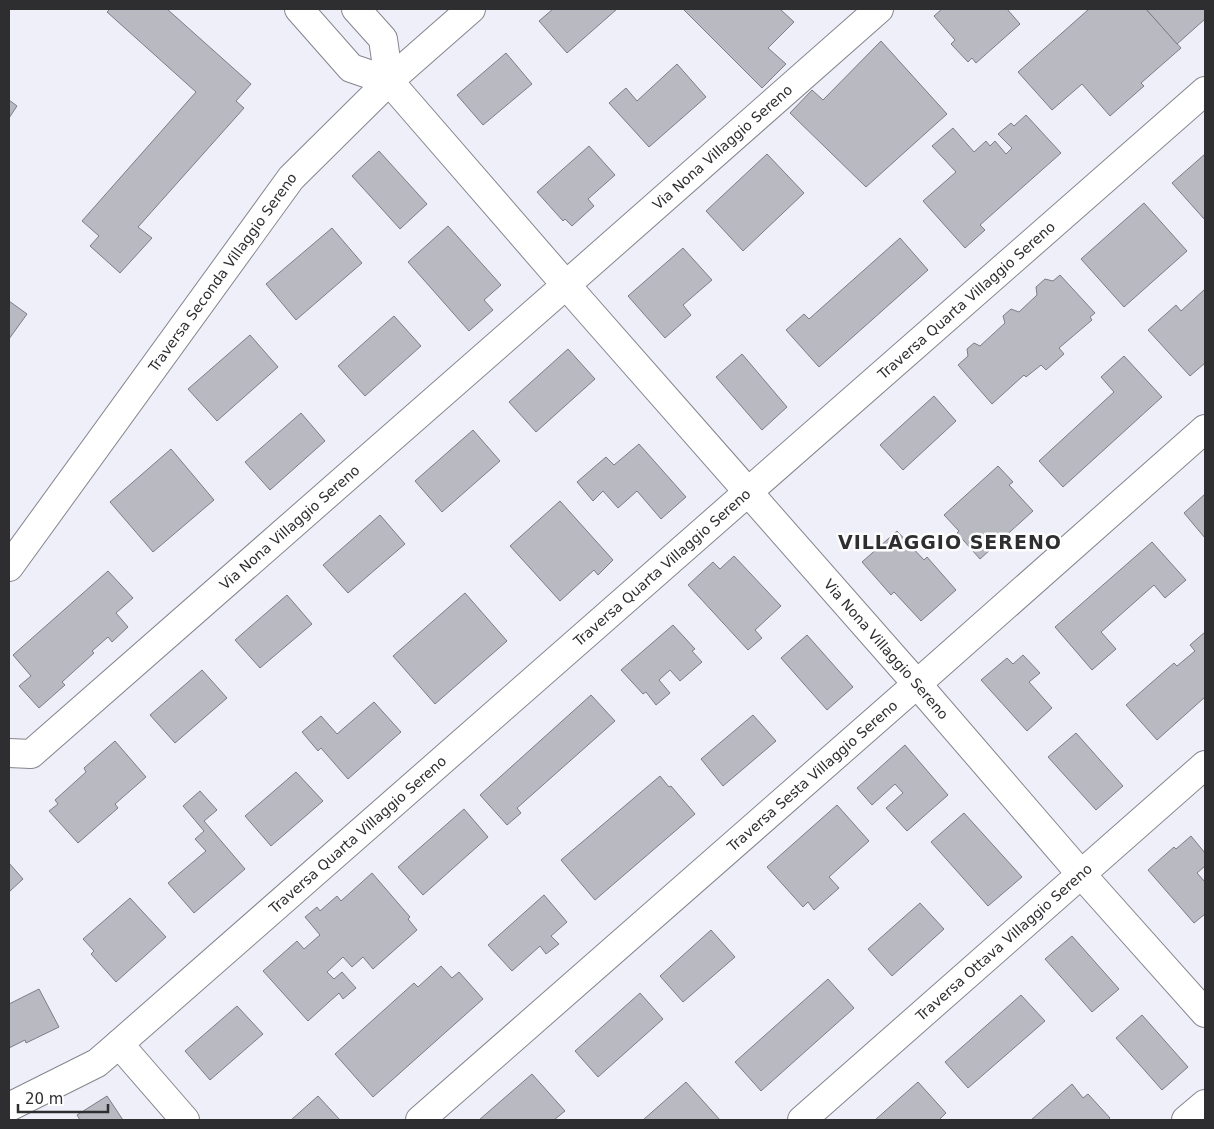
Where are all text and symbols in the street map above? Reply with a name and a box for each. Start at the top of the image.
street label: Via Nona Villaggio Sereno [649,81,795,213]
street label: Traversa Seconda Villaggio Sereno [145,169,300,376]
street label: Traversa Quarta Villaggio Sereno [874,218,1058,383]
street label: Via Nona Villaggio Sereno [217,462,363,593]
street label: Traversa Quarta Villaggio Sereno [570,486,754,650]
district label: VILLAGGIO SERENO [838,531,1062,553]
street label: Via Nona Villaggio Sereno [821,576,952,722]
street label: Traversa Sesta Villaggio Sereno [723,697,901,855]
street label: Traversa Quarta Villaggio Sereno [265,753,449,917]
street label: Traversa Ottava Villaggio Sereno [912,860,1095,1025]
scale bar [18,1082,108,1114]
text: 20 m [25,1090,63,1108]

